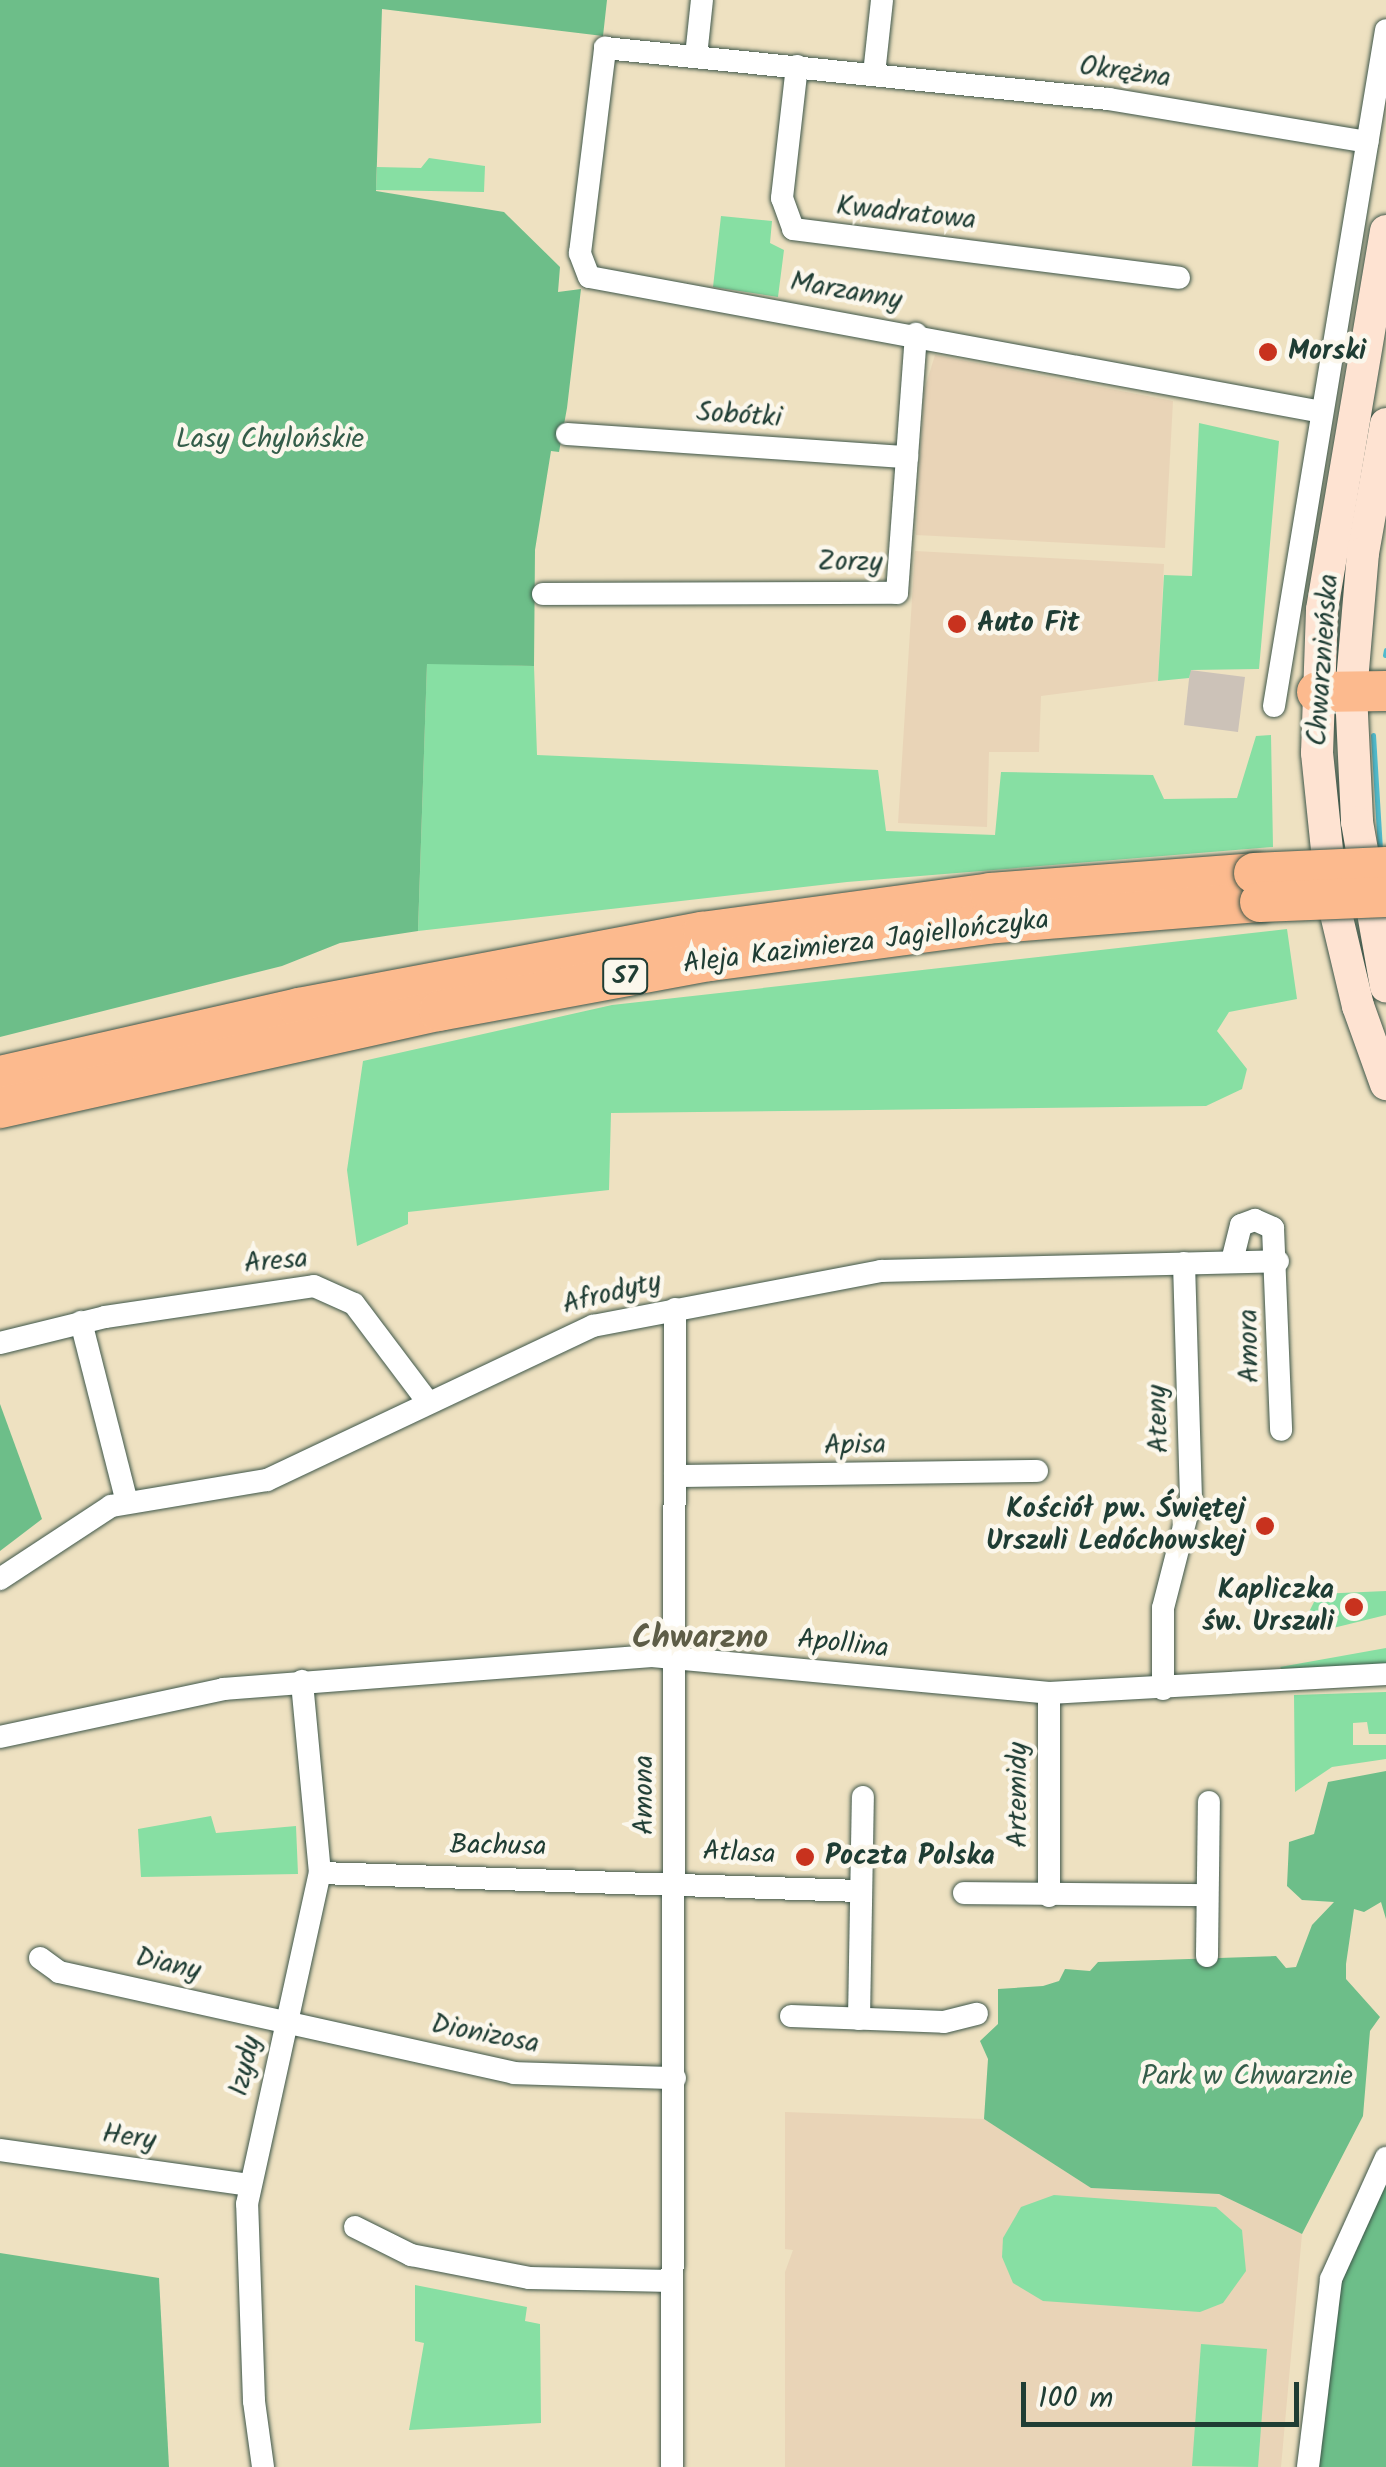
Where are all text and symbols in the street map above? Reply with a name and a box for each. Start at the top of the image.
street label: Okrężna [1077,50,1173,96]
street label: Kwadratowa [834,190,978,238]
street label: Marzanny [787,266,905,318]
place label: Morski [1288,335,1366,369]
marker: Morski [1257,341,1279,363]
street label: Sobótki [695,396,783,436]
park label: Lasy Chylońskie [176,423,364,457]
street label: Zorzy [817,546,883,580]
street label: Chwarznieńska [1301,573,1347,747]
place label: Auto Fit [977,607,1080,641]
marker: Auto Fit [946,613,968,635]
street label: Aleja Kazimierza Jagiellończyka [681,904,1051,982]
road number: S7 [600,956,650,996]
street label: Aresa [243,1242,309,1282]
street label: Afrodyty [559,1266,665,1322]
street label: Amora [1233,1309,1267,1383]
street label: Ateny [1141,1384,1177,1454]
street label: Apisa [824,1429,886,1463]
place label: Kościół pw. Świętej Urszuli Ledóchowskej [986,1493,1245,1559]
marker: Kościół pw. Świętej Urszuli Ledóchowskej [1254,1515,1276,1537]
place label: Kapliczka św. Urszuli [1202,1574,1334,1640]
marker: Kapliczka św. Urszuli [1343,1596,1365,1618]
district label: Chwarzno [632,1620,768,1658]
street label: Apollina [796,1624,890,1666]
street label: Artemidy [1002,1742,1036,1848]
street label: Amona [628,1755,662,1835]
street label: Bachusa [449,1829,547,1865]
street label: Atlasa [702,1835,776,1873]
place label: Poczta Polska [825,1840,995,1874]
marker: Poczta Polska [794,1846,816,1868]
street label: Diany [132,1941,204,1989]
street label: Dionizosa [428,2008,542,2062]
street label: Izydy [223,2032,269,2100]
park label: Park w Chwarznie [1141,2060,1353,2094]
street label: Hery [100,2118,158,2158]
scale bar [1026,2362,1304,2424]
text: 100 m [1038,2375,1113,2423]

